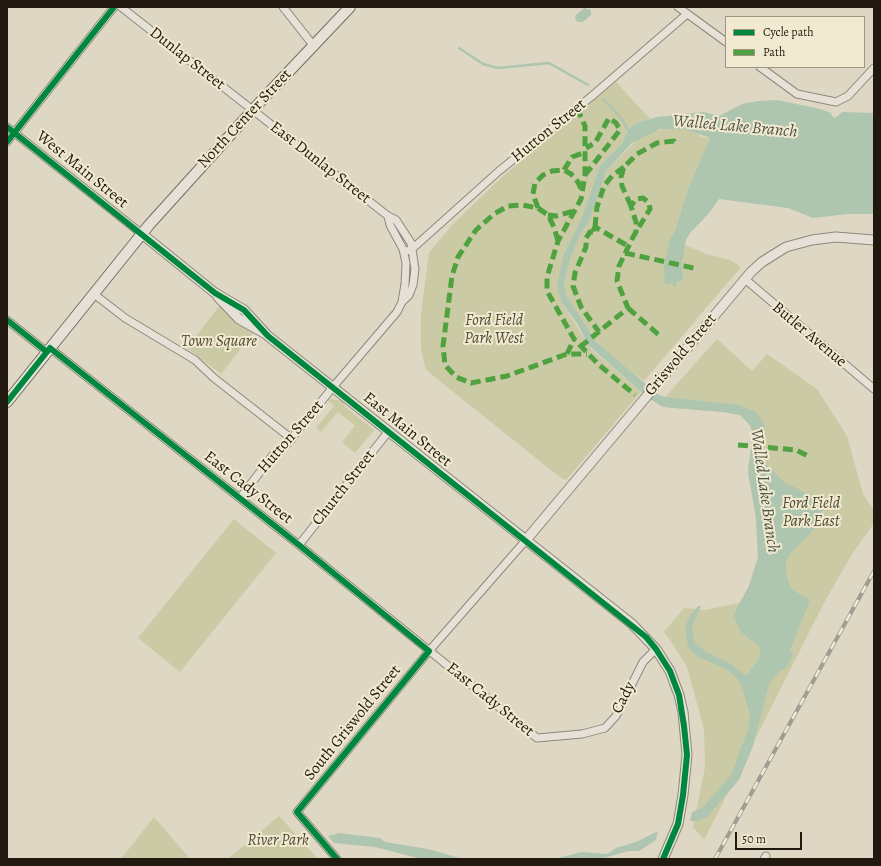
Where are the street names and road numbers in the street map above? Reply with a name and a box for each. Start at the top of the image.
street label: Dunlap Street [145,23,229,95]
street label: North Center Street [194,65,296,173]
street label: Hutton Street [508,95,590,167]
street label: East Dunlap Street [266,118,374,208]
street label: West Main Street [32,127,132,213]
street label: Butler Avenue [768,298,850,372]
street label: Griswold Street [641,310,721,400]
street label: East Main Street [359,389,455,471]
street label: Hutton Street [254,397,328,477]
street label: Church Street [308,446,380,530]
street label: East Cady Street [200,447,296,529]
street label: East Cady Street [442,659,538,741]
street label: South Griswold Street [300,661,406,785]
street label: Cady [608,679,640,717]

